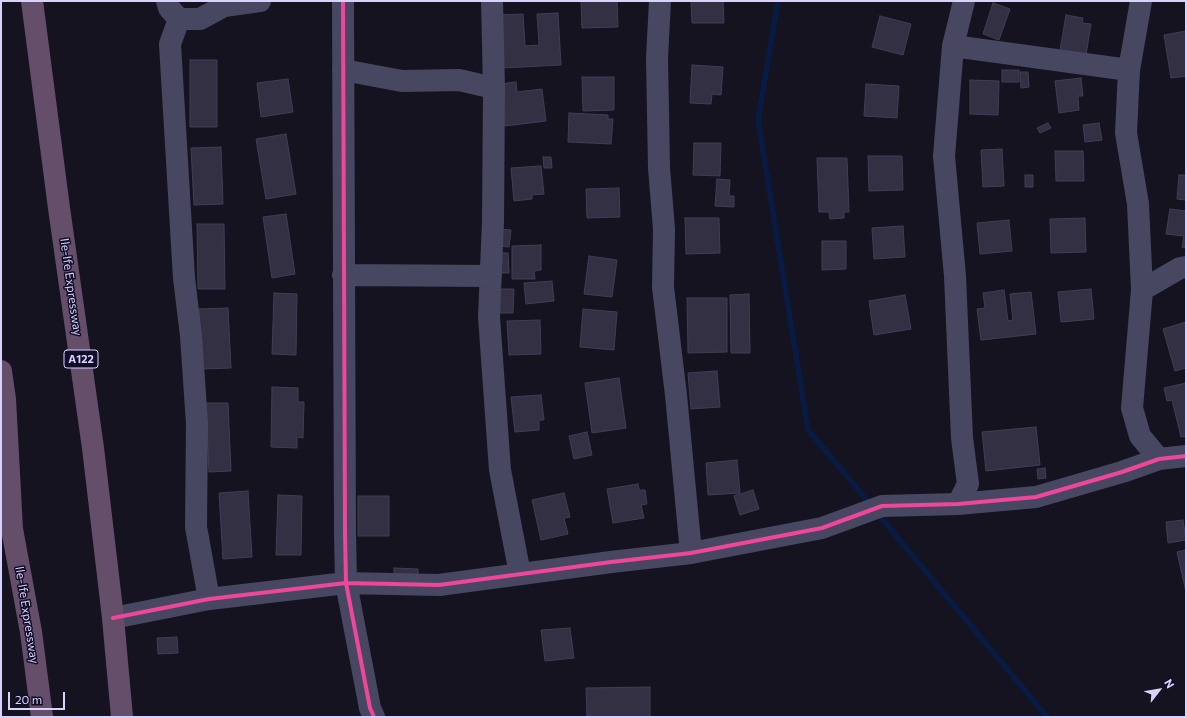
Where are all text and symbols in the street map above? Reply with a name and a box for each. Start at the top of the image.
street label: Ile-Ife Expressway [57,237,85,337]
road number: A122 [64,350,98,368]
street label: Ile-Ife Expressway [12,565,42,665]
north arrow [1139,670,1179,710]
text: N [1162,677,1177,690]
scale bar [10,684,67,710]
text: 20 m [15,692,42,706]

